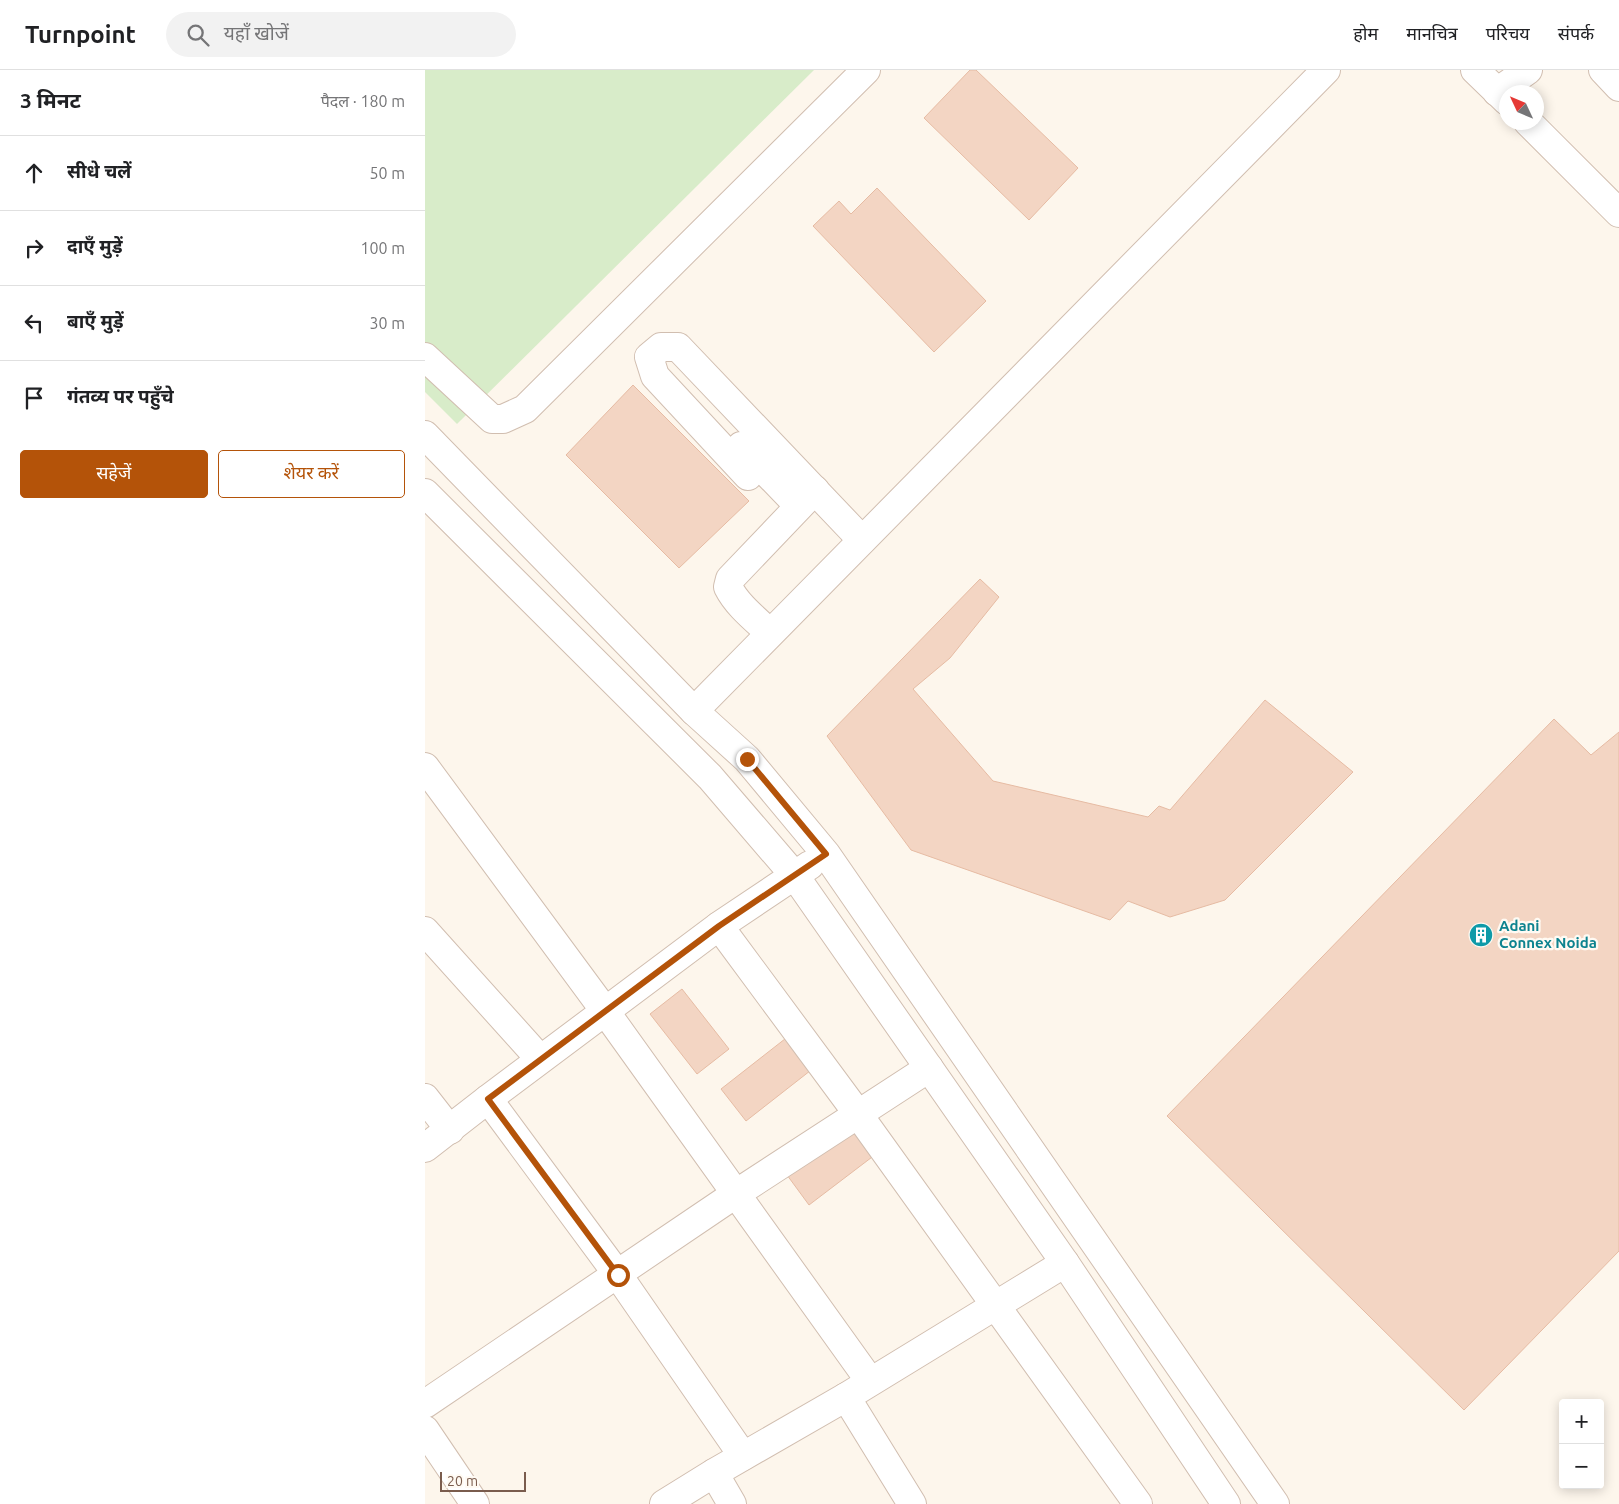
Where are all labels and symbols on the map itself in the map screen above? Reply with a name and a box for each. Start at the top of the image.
north arrow [1499,85,1544,130]
route end [736,748,759,771]
place label: Adani Connex Noida [1499,917,1597,951]
building icon: Adani Connex Noida [1468,922,1494,948]
route start [607,1264,630,1287]
scale bar [440,1469,526,1492]

